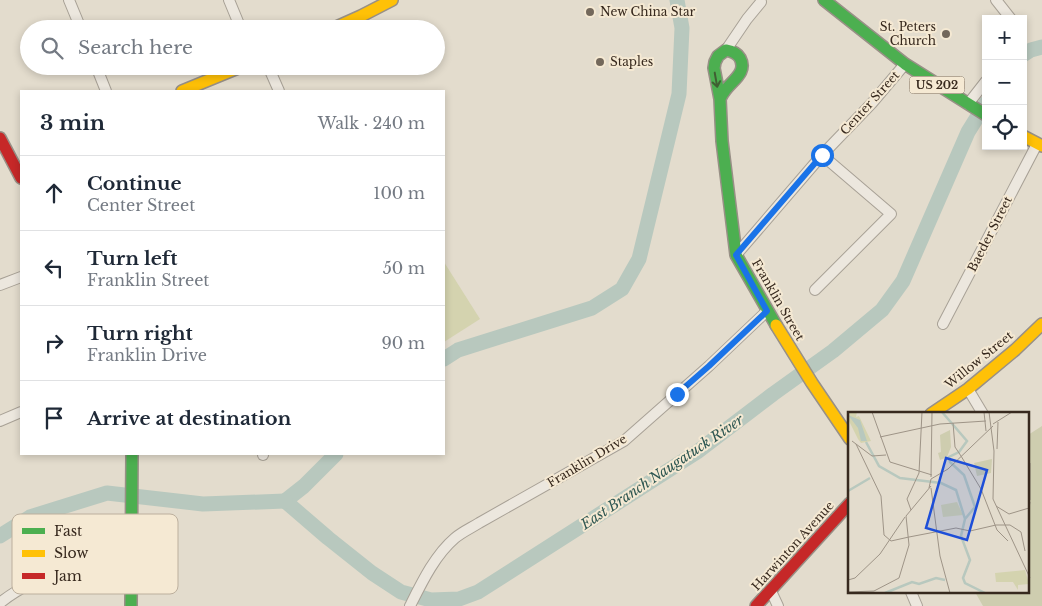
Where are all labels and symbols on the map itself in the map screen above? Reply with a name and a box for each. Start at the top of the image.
place label: New China Star [600,4,696,19]
marker: New China Star [584,6,596,18]
place label: St. Peters Church [880,19,936,48]
marker: St. Peters Church [940,28,952,40]
place label: Staples [610,54,653,69]
marker: Staples [594,56,606,68]
street label: Center Street [837,67,903,138]
one-way arrow [712,72,721,88]
road number: US 202 [910,76,964,94]
route start [811,144,834,167]
street label: Baeder Street [964,193,1015,274]
street label: Franklin Street [749,256,808,344]
street label: Willow Street [941,327,1016,392]
route end [666,383,689,406]
water label: East Branch Naugatuck River [576,410,747,534]
inset map [848,412,1030,594]
street label: Franklin Drive [544,431,629,490]
street label: Harwinton Avenue [748,498,837,594]
legend [12,514,178,594]
text: Fast [54,522,83,540]
text: Slow [54,544,88,562]
text: Jam [52,567,82,585]

